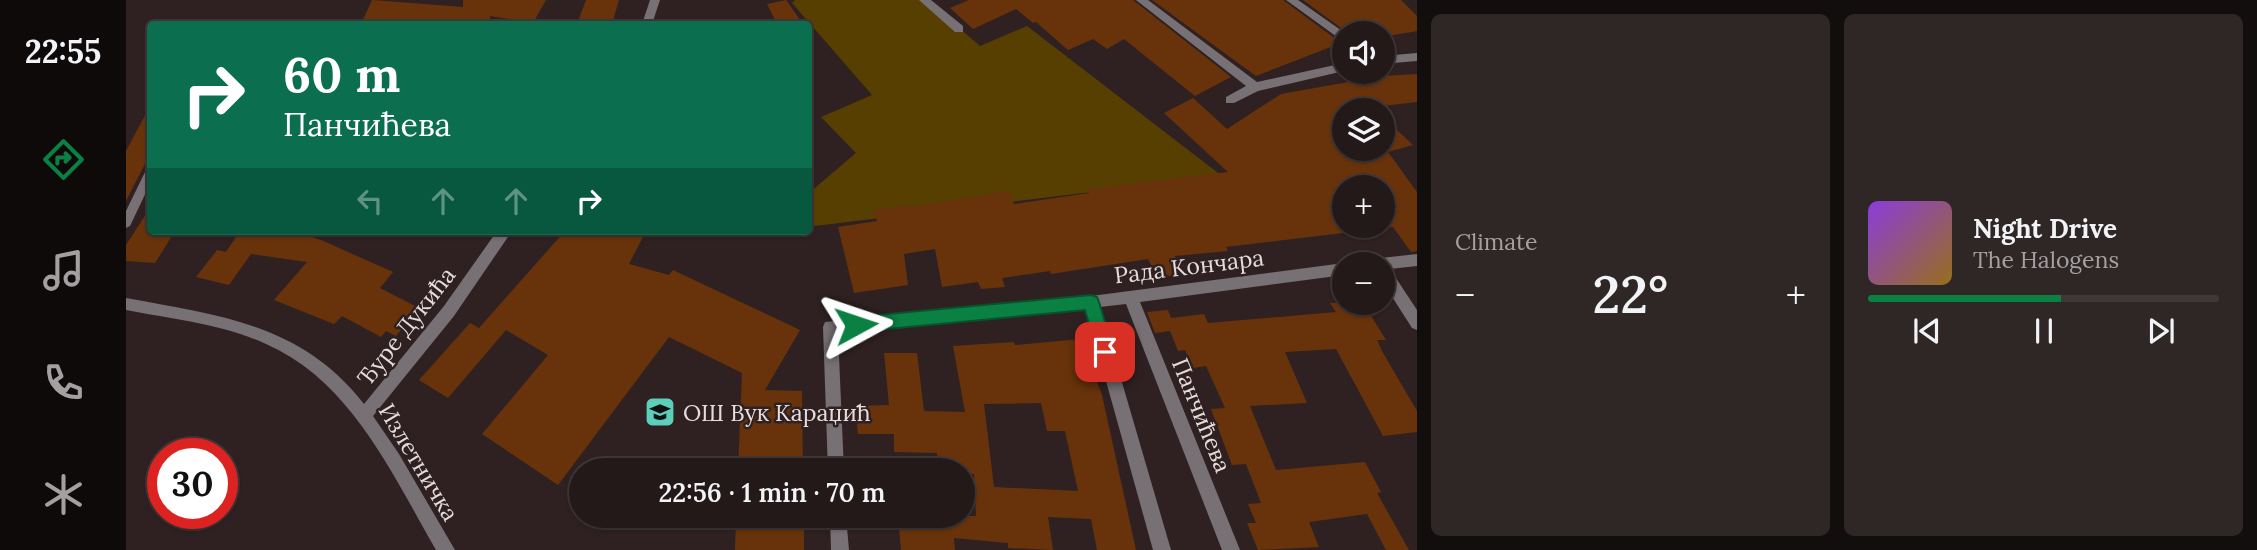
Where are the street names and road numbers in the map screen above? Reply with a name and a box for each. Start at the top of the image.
street label: Рада Кончара [1112,242,1266,290]
street label: Ђуре Дукића [351,261,461,391]
street label: Панчићева [1166,354,1238,477]
street label: Излетничка [373,398,465,526]

